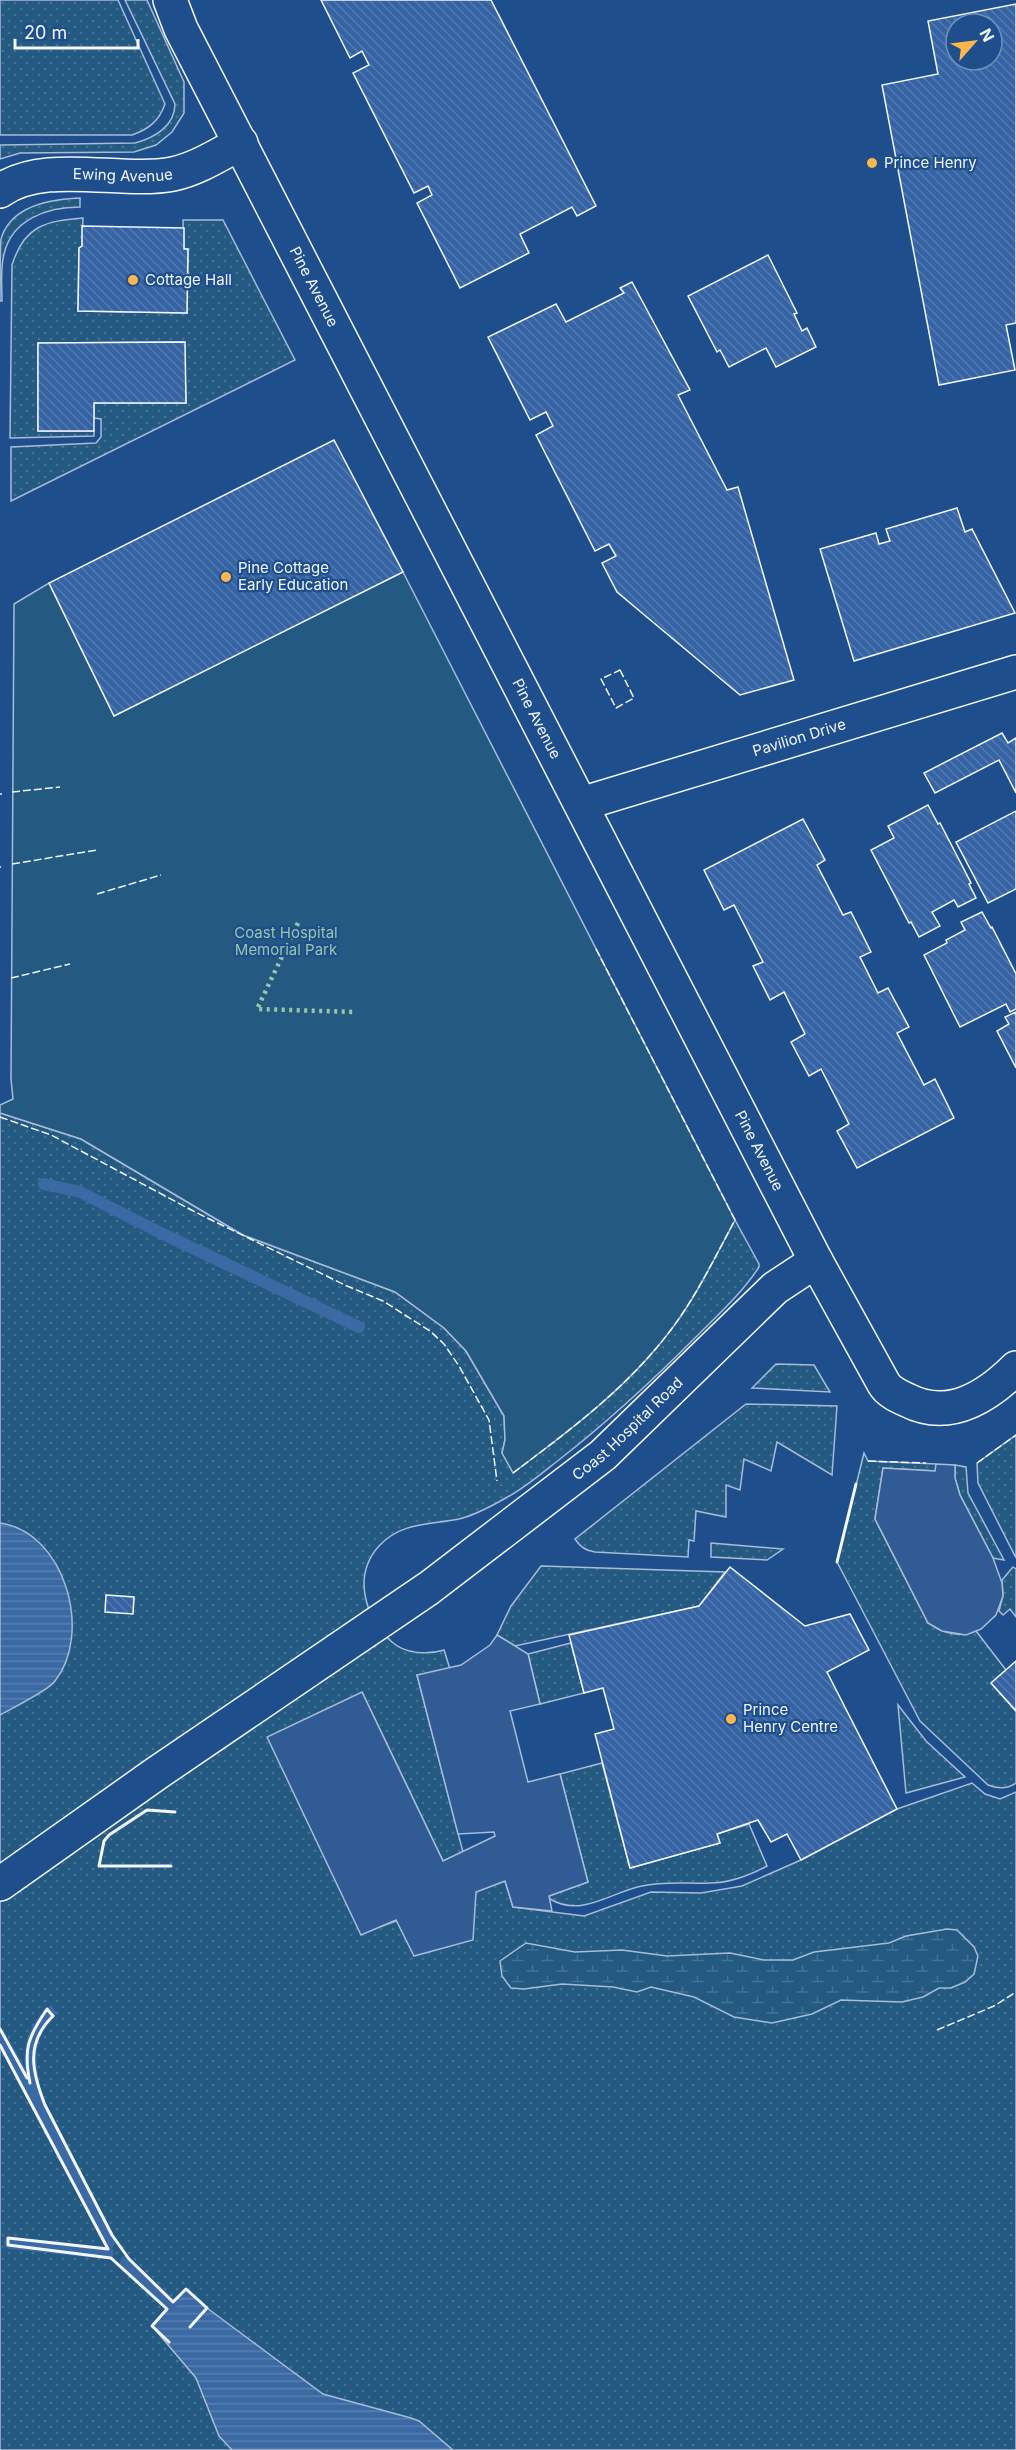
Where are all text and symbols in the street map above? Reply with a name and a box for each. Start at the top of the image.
scale bar [15,12,138,50]
north arrow [944,12,1004,72]
text: 20 m [24,22,67,43]
text: N [976,25,999,45]
place label: Prince Henry [884,153,977,172]
marker: Prince Henry [865,156,879,170]
street label: Ewing Avenue [73,164,174,186]
street label: Pine Avenue [286,243,343,330]
place label: Cottage Hall [145,270,232,289]
marker: Cottage Hall [126,273,140,287]
place label: Pine Cottage Early Education [238,558,348,594]
marker: Pine Cottage Early Education [219,570,233,584]
street label: Pine Avenue [508,675,566,762]
street label: Pavilion Drive [750,714,848,760]
park label: Coast Hospital Memorial Park [234,923,338,959]
street label: Pine Avenue [731,1107,788,1194]
street label: Coast Hospital Road [568,1373,687,1484]
place label: Prince Henry Centre [743,1700,838,1736]
marker: Prince Henry Centre [724,1712,738,1726]

